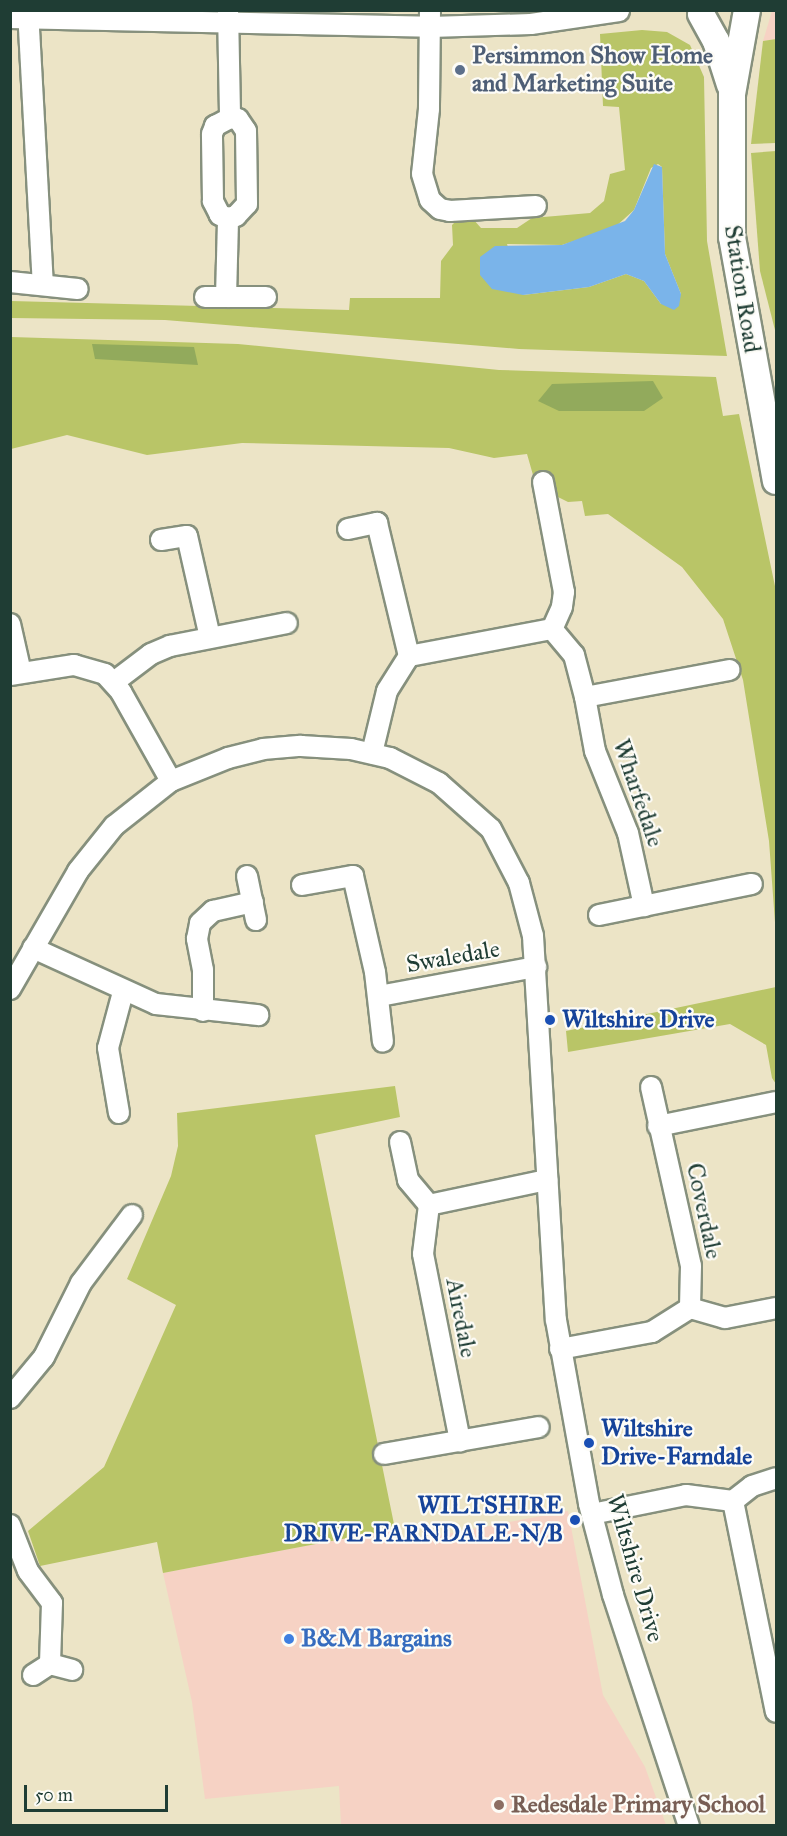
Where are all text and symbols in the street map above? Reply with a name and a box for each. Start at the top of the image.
place label: Persimmon Show Home and Marketing Suite [472,42,713,98]
marker: Persimmon Show Home and Marketing Suite [453,63,467,77]
street label: Station Road [718,223,766,355]
street label: Wharfedale [606,735,670,851]
street label: Swaledale [404,935,502,979]
place label: Wiltshire Drive [562,1006,714,1034]
marker: Wiltshire Drive [543,1013,557,1027]
street label: Coverdale [680,1160,728,1262]
street label: Airedale [439,1276,483,1360]
place label: Wiltshire Drive-Farndale [601,1415,752,1471]
marker: Wiltshire Drive-Farndale [582,1436,596,1450]
street label: Wiltshire Drive [600,1491,670,1645]
place label: WILTSHIRE DRIVE-FARNDALE-N/B [283,1492,563,1548]
marker: WILTSHIRE DRIVE-FARNDALE-N/B [568,1513,582,1527]
place label: B&M Bargains [301,1625,452,1653]
marker: B&M Bargains [282,1632,296,1646]
scale bar [27,1773,171,1811]
text: 50 m [35,1784,73,1806]
place label: Redesdale Primary School [511,1791,765,1819]
marker: Redesdale Primary School [492,1798,506,1812]

